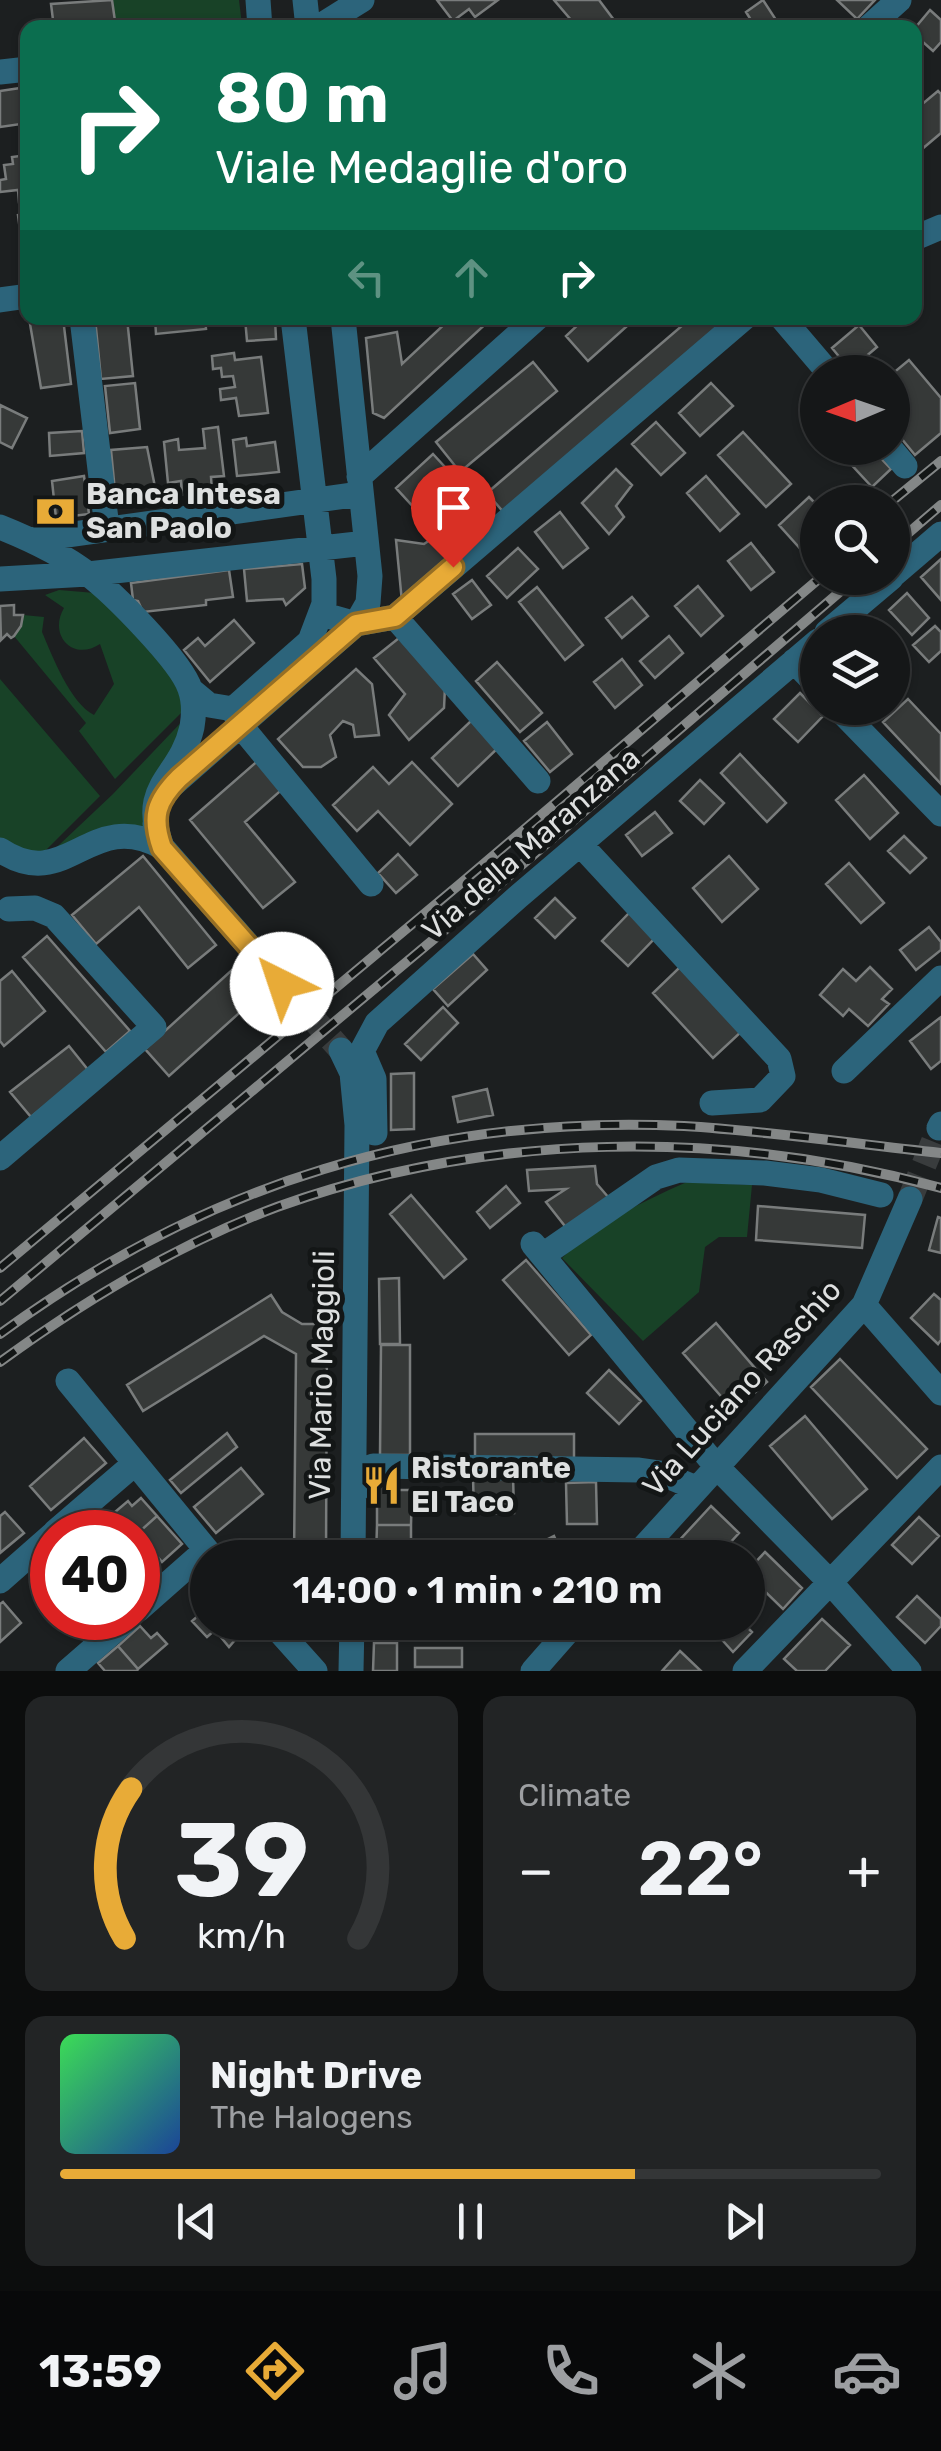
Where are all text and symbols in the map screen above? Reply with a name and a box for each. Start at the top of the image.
text: 80 m [215,57,389,140]
icon: right [50,60,180,190]
text: Viale Medaglie d'oro [215,141,628,194]
icon: left [339,250,394,305]
icon: ahead [444,250,499,305]
icon: right [549,250,604,305]
north arrow [800,355,910,465]
map controls [800,355,910,725]
pin [411,465,496,568]
place label: Banca Intesa San Paolo [86,476,281,546]
icon: arrive [426,480,481,535]
button: search [800,485,910,595]
bank icon: Banca Intesa San Paolo [35,490,77,532]
button: layers [800,615,910,725]
street label: Via della Maranzana [415,740,647,948]
position arrow [230,932,334,1036]
street label: Via Mario Maggioli [302,1250,342,1500]
street label: Via Luciano Raschio [635,1272,849,1504]
place label: Ristorante El Taco [411,1450,571,1520]
restaurant icon: Ristorante El Taco [360,1464,402,1506]
speed limit sign: 40 [30,1510,160,1640]
text: 14:00 · 1 min · 210 m [293,1567,662,1613]
text: Climate [518,1776,631,1814]
text: 39 [174,1799,309,1922]
text: 22° [638,1825,763,1914]
text: − [518,1838,554,1903]
text: + [847,1838,881,1903]
text: km/h [197,1915,286,1957]
text: Night Drive [210,2052,422,2098]
text: The Halogens [210,2098,413,2136]
icon: previous [169,2194,224,2249]
icon: pause [443,2194,498,2249]
icon: next [717,2194,772,2249]
icon: directions [240,2336,310,2406]
icon: music [388,2336,458,2406]
icon: phone [536,2336,606,2406]
icon: climate [684,2336,754,2406]
icon: car [832,2336,902,2406]
text: 13:59 [39,2345,162,2398]

